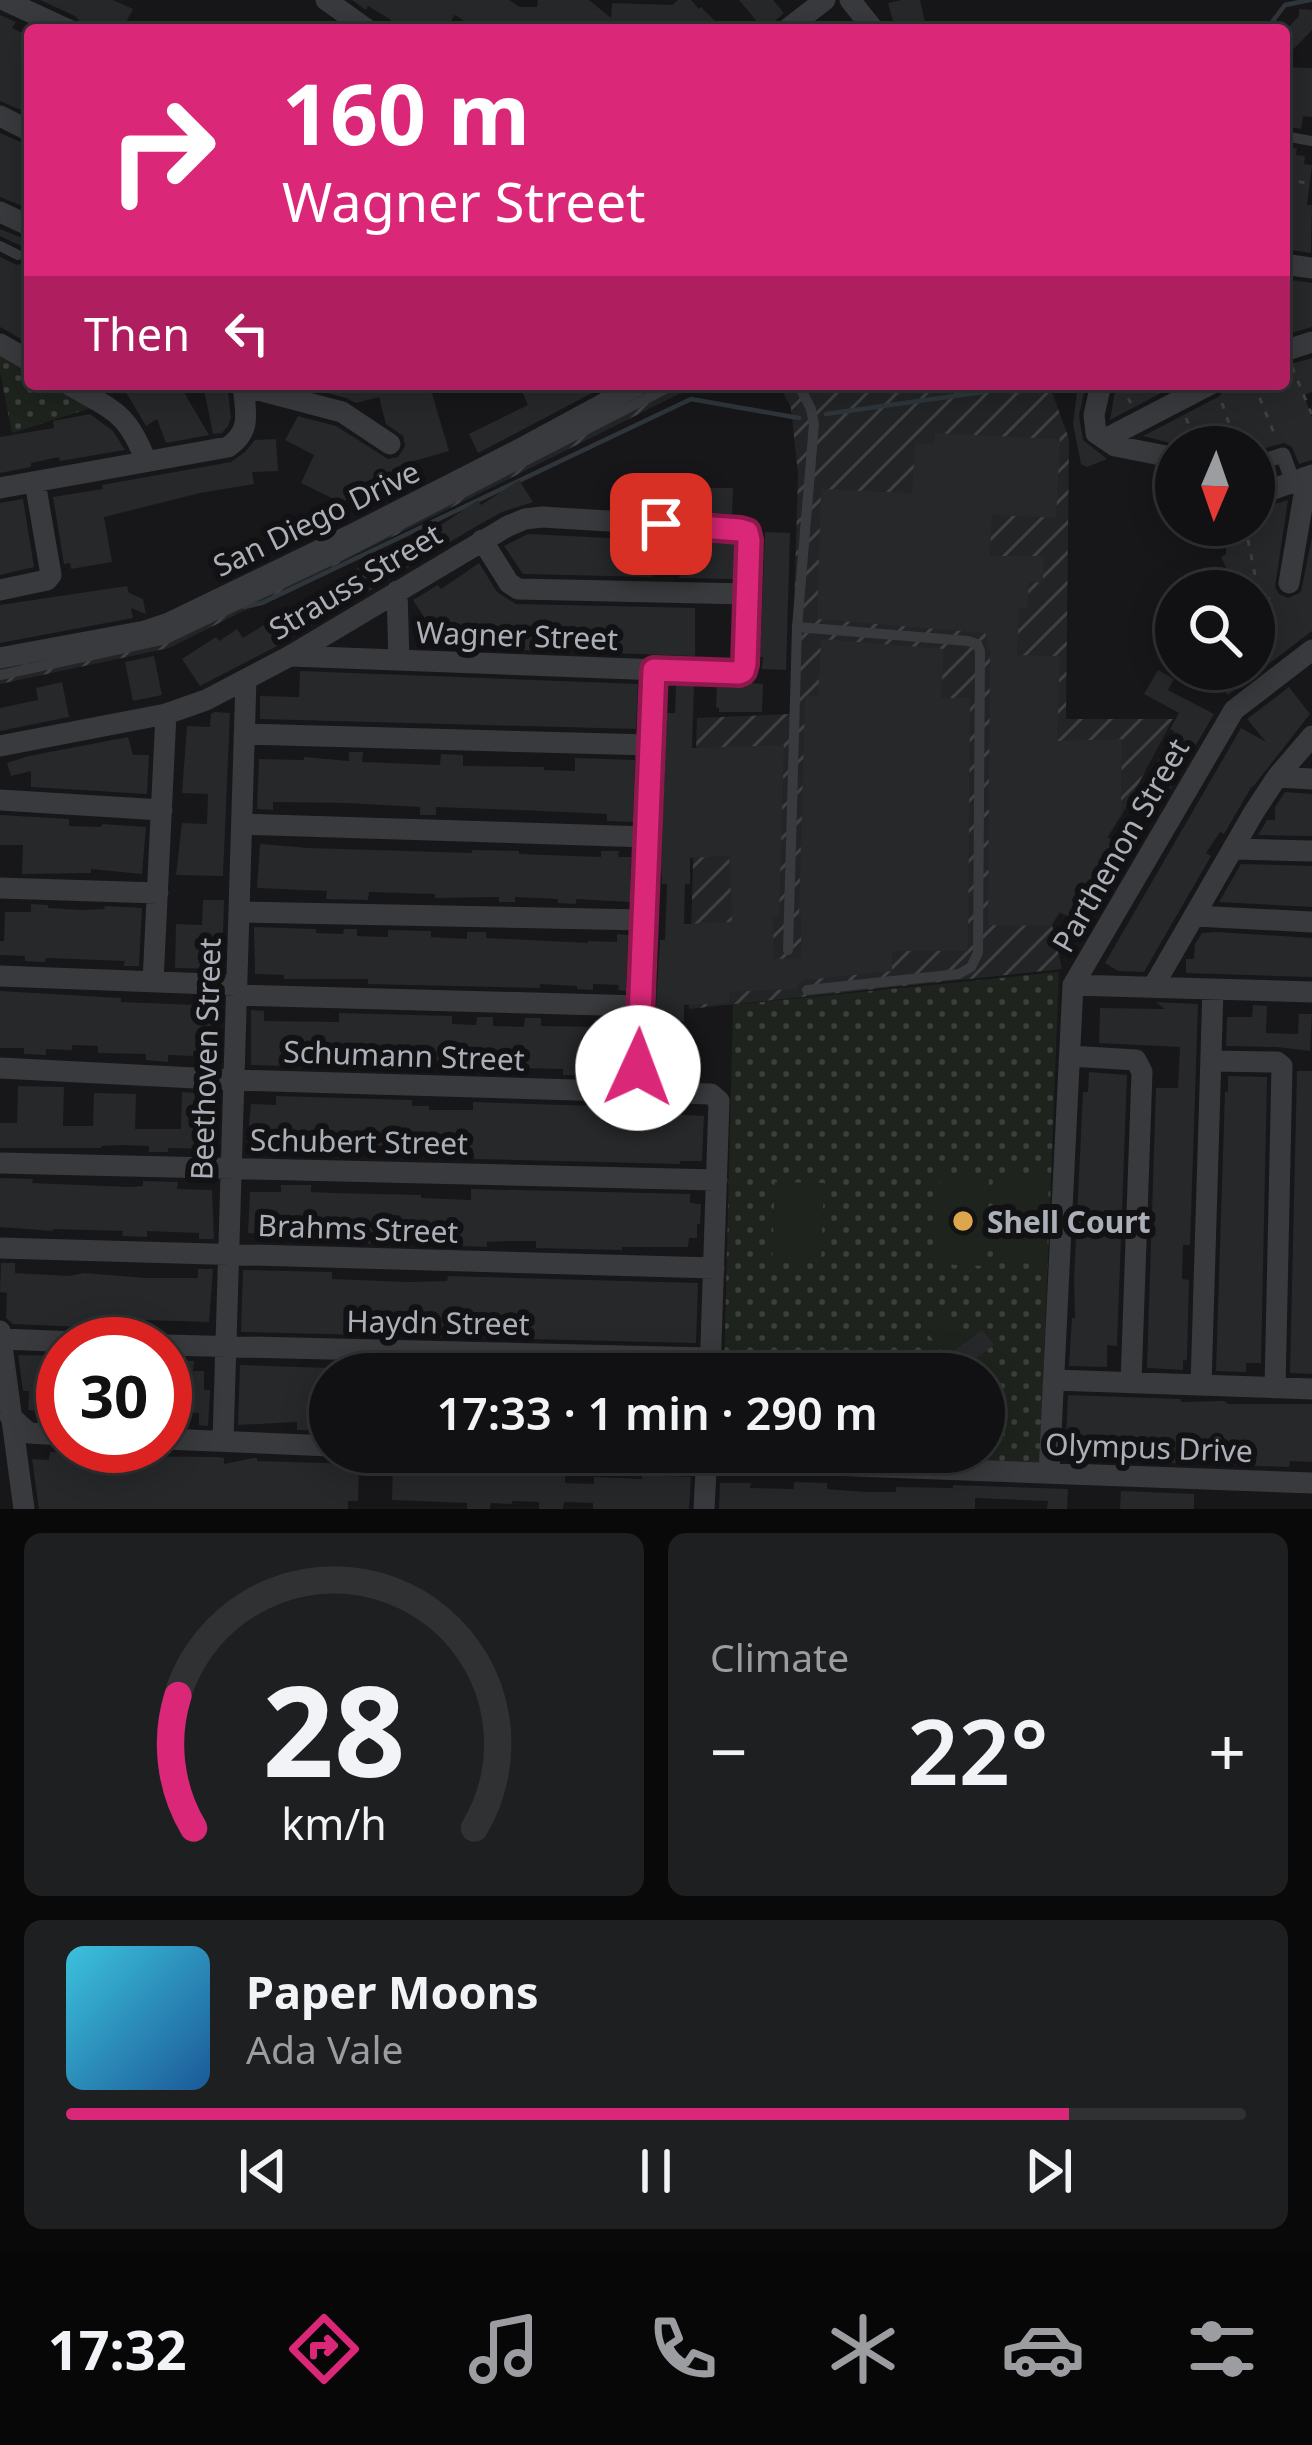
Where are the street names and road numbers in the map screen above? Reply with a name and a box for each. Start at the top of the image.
street label: San Diego Drive [206,450,426,586]
street label: Strauss Street [261,513,449,649]
street label: Wagner Street [415,611,619,659]
street label: Parthenon Street [1042,730,1198,959]
street label: Beethoven Street [180,937,230,1181]
street label: Schumann Street [283,1030,526,1080]
street label: Schubert Street [250,1119,469,1163]
street label: Brahms Street [257,1204,459,1252]
street label: Haydn Street [346,1300,530,1344]
street label: Olympus Drive [1044,1423,1254,1471]

